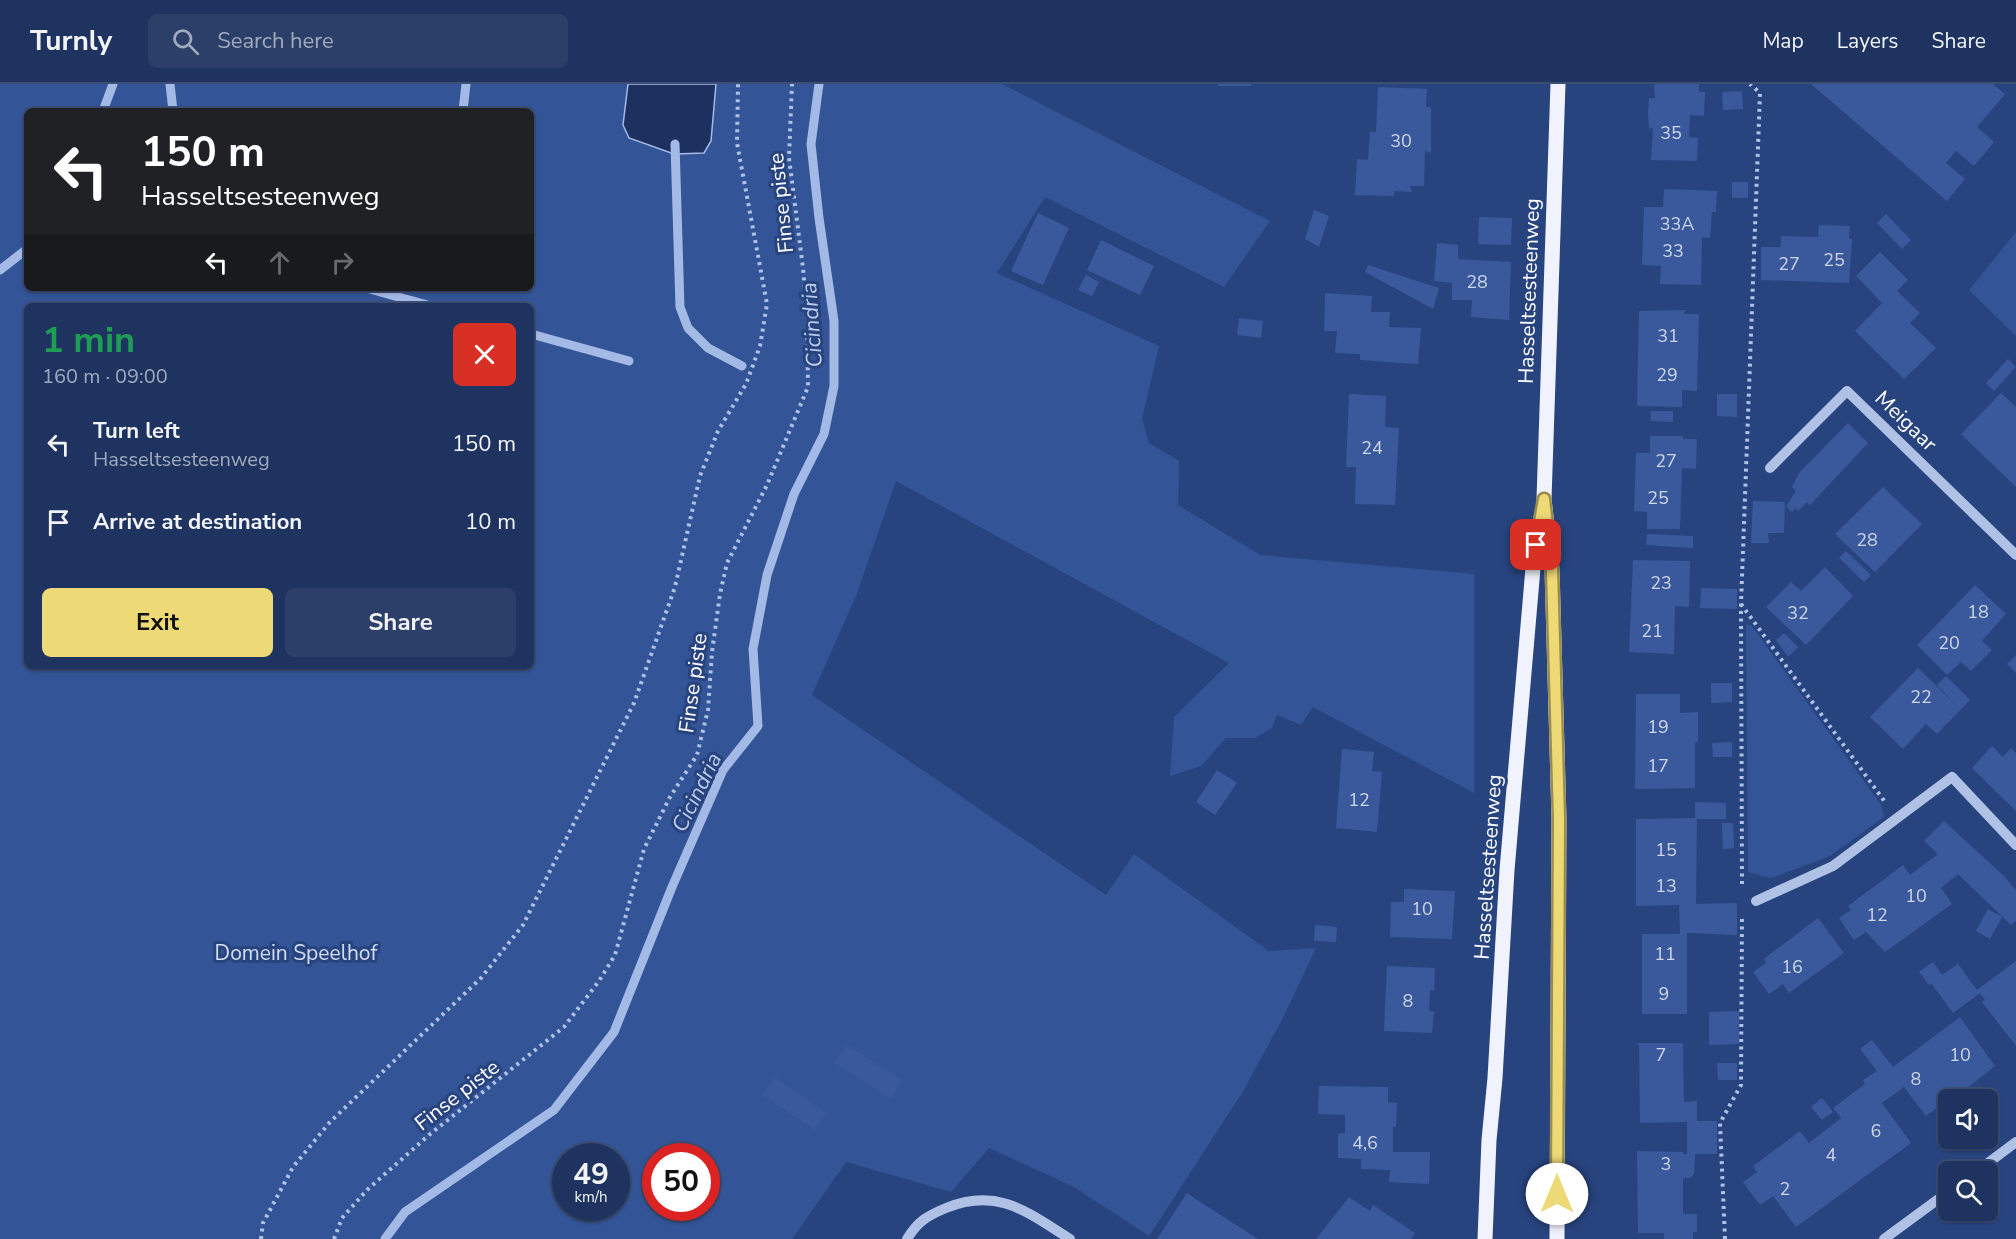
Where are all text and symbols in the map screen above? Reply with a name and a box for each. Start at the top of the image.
search box [148,14,568,68]
text: Turnly [30,22,112,60]
icon: search [169,25,202,58]
text: Search here [217,26,334,56]
text: Map [1762,27,1804,55]
text: Layers [1837,27,1898,55]
text: Share [1931,27,1986,55]
house number: 35 [1660,121,1682,145]
text: 150 m [141,124,265,181]
house number: 30 [1390,129,1412,153]
icon: left [42,132,120,210]
street label: Finse piste [762,152,800,254]
text: Hasseltsesteenweg [141,178,380,215]
street label: Hasseltsesteenweg [1512,198,1546,384]
house number: 33A [1660,212,1694,236]
house number: 33 [1662,239,1684,263]
icon: left [200,246,233,279]
icon: ahead [263,246,296,279]
icon: right [326,246,359,279]
house number: 25 [1823,248,1845,272]
house number: 27 [1778,252,1800,276]
house number: 28 [1466,270,1488,294]
water label: Cicindria [794,281,830,368]
text: 1 min [42,316,135,365]
button: close [453,323,516,386]
house number: 31 [1657,324,1679,348]
text: 160 m · 09:00 [42,363,168,390]
house number: 29 [1656,363,1678,387]
street label: Meigaar [1869,384,1943,458]
text: Turn left [93,416,180,446]
icon: left [42,428,75,461]
text: 150 m [452,429,516,459]
house number: 24 [1361,436,1383,460]
text: Hasseltsesteenweg [93,446,270,473]
house number: 27 [1655,449,1677,473]
house number: 25 [1647,486,1669,510]
icon: arrive [42,506,75,539]
text: Arrive at destination [93,507,302,537]
text: 10 m [465,507,516,537]
pin [1510,519,1561,570]
icon: arrive [1519,528,1552,561]
house number: 28 [1856,528,1878,552]
house number: 23 [1650,571,1672,595]
button: Exit [42,588,273,657]
button: Share [285,588,516,657]
house number: 18 [1967,600,1989,624]
house number: 32 [1787,601,1809,625]
house number: 21 [1641,619,1663,643]
street label: Finse piste [672,631,714,735]
house number: 20 [1938,631,1960,655]
house number: 22 [1910,685,1932,709]
house number: 19 [1647,715,1669,739]
water label: Cicindria [665,748,729,837]
house number: 17 [1647,754,1669,778]
street label: Hasseltsesteenweg [1468,773,1508,961]
house number: 12 [1348,788,1370,812]
house number: 15 [1655,838,1677,862]
house number: 13 [1655,874,1677,898]
house number: 10 [1905,884,1927,908]
house number: 10 [1411,897,1433,921]
house number: 12 [1866,903,1888,927]
park label: Domein Speelhof [215,939,378,967]
house number: 11 [1654,942,1676,966]
house number: 16 [1781,955,1803,979]
house number: 9 [1659,982,1669,1006]
house number: 8 [1403,989,1413,1013]
house number: 7 [1656,1043,1666,1067]
house number: 10 [1949,1043,1971,1067]
street label: Finse piste [409,1053,505,1137]
house number: 8 [1911,1067,1921,1091]
map controls [1938,1089,1998,1221]
button: sound [1938,1089,1998,1149]
house number: 6 [1871,1119,1881,1143]
house number: 4,6 [1352,1131,1378,1155]
speed limit sign: 50 [642,1143,720,1221]
house number: 4 [1826,1143,1837,1167]
house number: 3 [1661,1152,1671,1176]
text: 49 [573,1154,609,1195]
button: search [1938,1161,1998,1221]
position arrow [1525,1162,1589,1226]
house number: 2 [1780,1177,1790,1201]
text: km/h [574,1187,608,1207]

